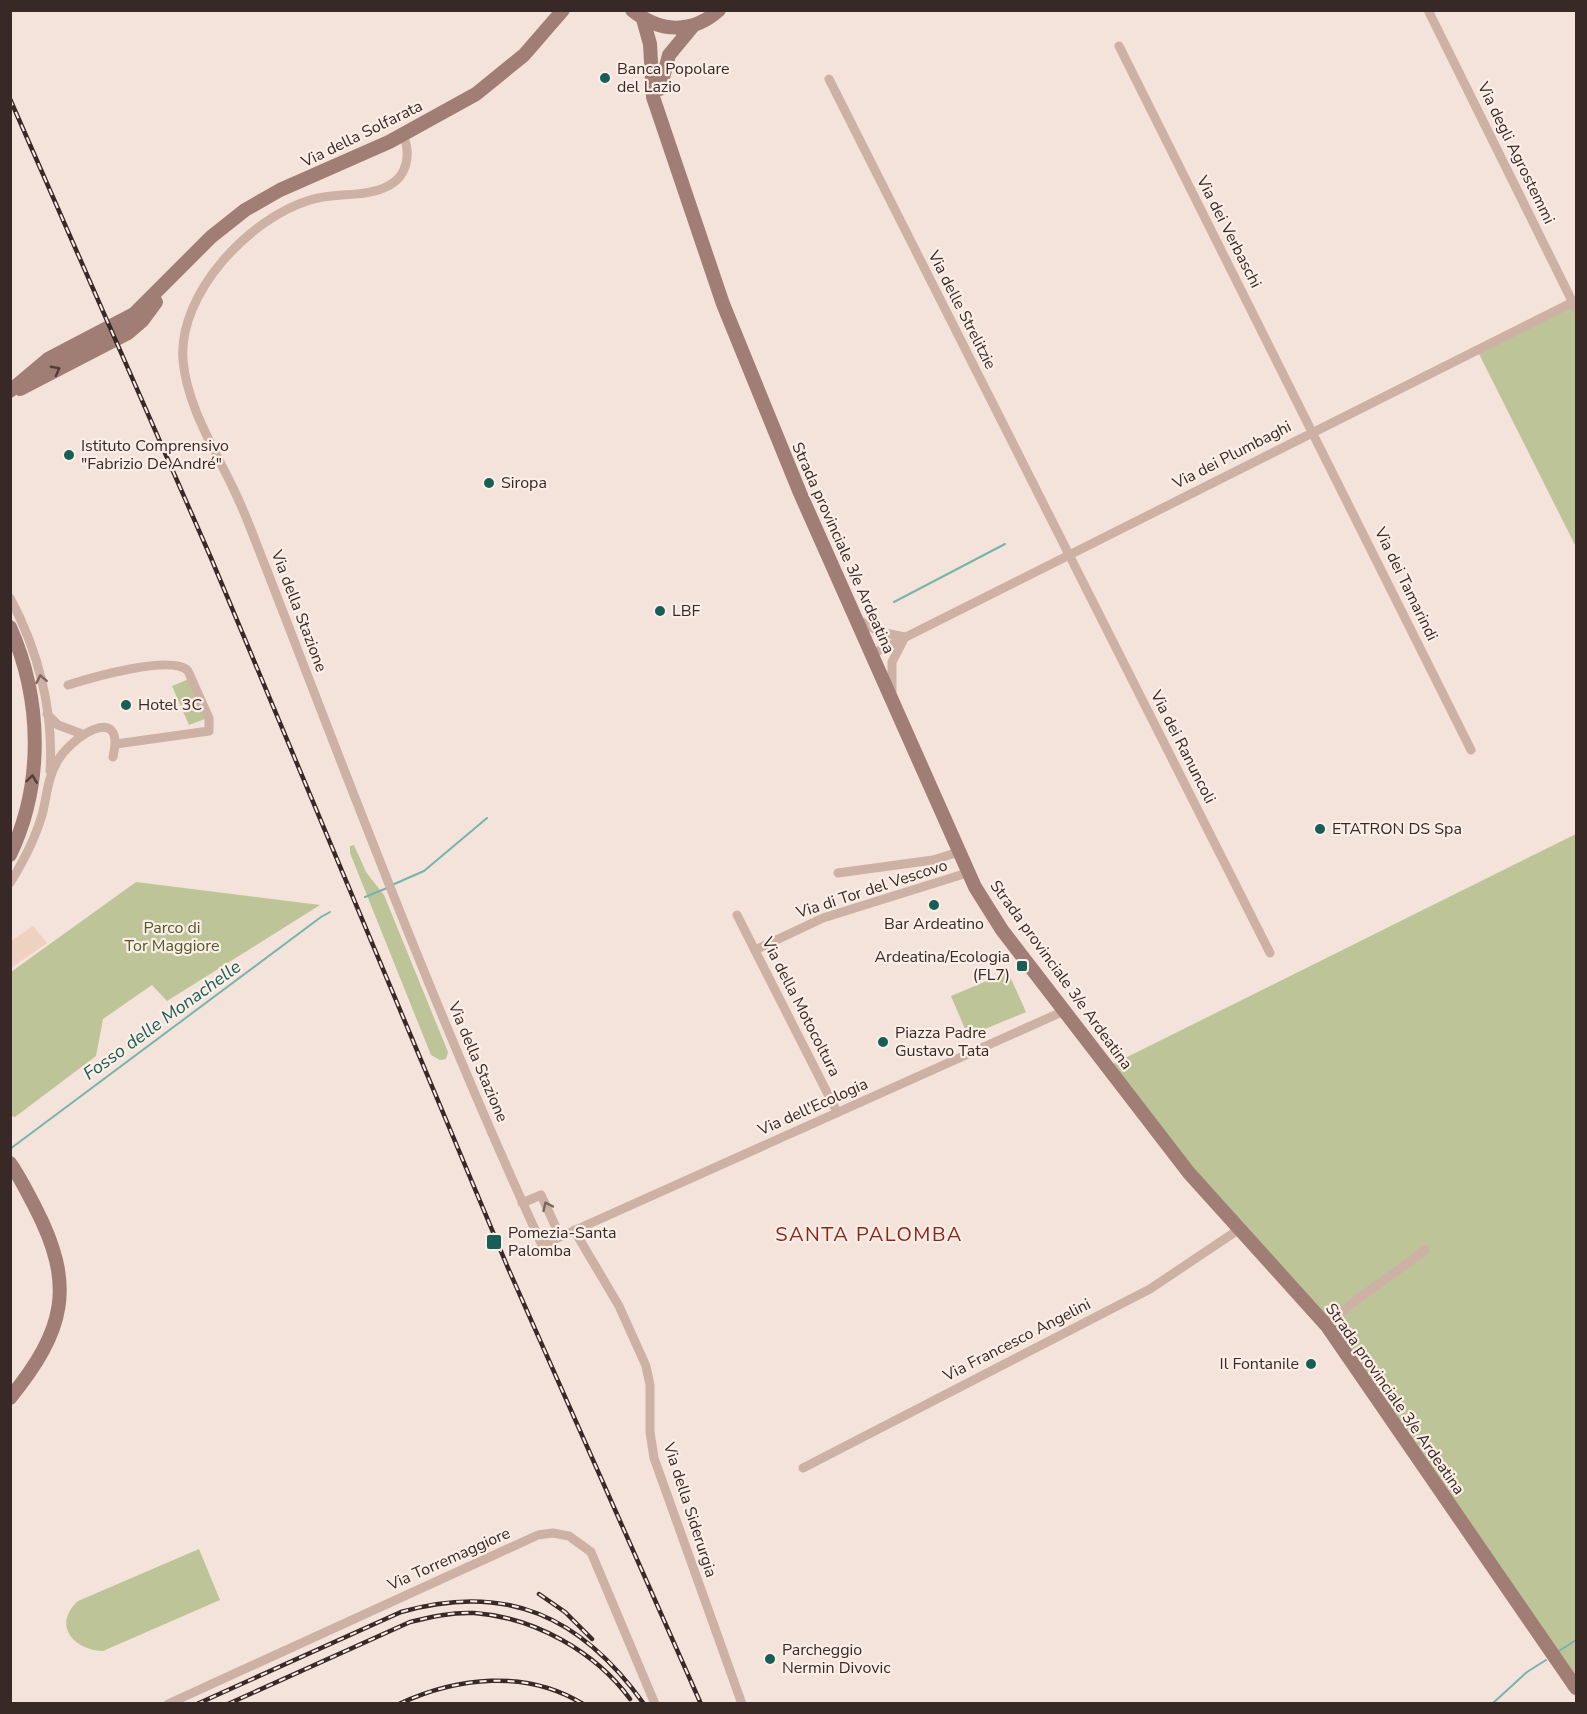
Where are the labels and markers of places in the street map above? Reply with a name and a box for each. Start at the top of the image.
place label: Banca Popolare del Lazio [617,58,730,98]
marker: Banca Popolare del Lazio [598,71,612,85]
place label: Istituto Comprensivo "Fabrizio De André" [81,435,229,475]
marker: Istituto Comprensivo "Fabrizio De André" [62,448,76,462]
place label: Siropa [501,472,547,494]
marker: Siropa [482,476,496,490]
place label: LBF [672,600,701,622]
marker: LBF [653,604,667,618]
place label: Hotel 3C [138,694,202,716]
marker: Hotel 3C [119,698,133,712]
place label: ETATRON DS Spa [1332,818,1462,840]
marker: ETATRON DS Spa [1313,822,1327,836]
marker: Bar Ardeatino [927,898,941,912]
place label: Bar Ardeatino [884,913,984,935]
place label: Ardeatina/Ecologia (FL7) [874,946,1010,986]
marker: Ardeatina/Ecologia (FL7) [1015,959,1029,973]
place label: Piazza Padre Gustavo Tata [895,1022,989,1062]
marker: Piazza Padre Gustavo Tata [876,1035,890,1049]
place label: Pomezia-Santa Palomba [508,1222,616,1262]
marker: Pomezia-Santa Palomba [485,1233,503,1251]
place label: Il Fontanile [1220,1353,1299,1375]
marker: Il Fontanile [1304,1357,1318,1371]
place label: Parcheggio Nermin Divovic [782,1639,891,1679]
marker: Parcheggio Nermin Divovic [763,1652,777,1666]

